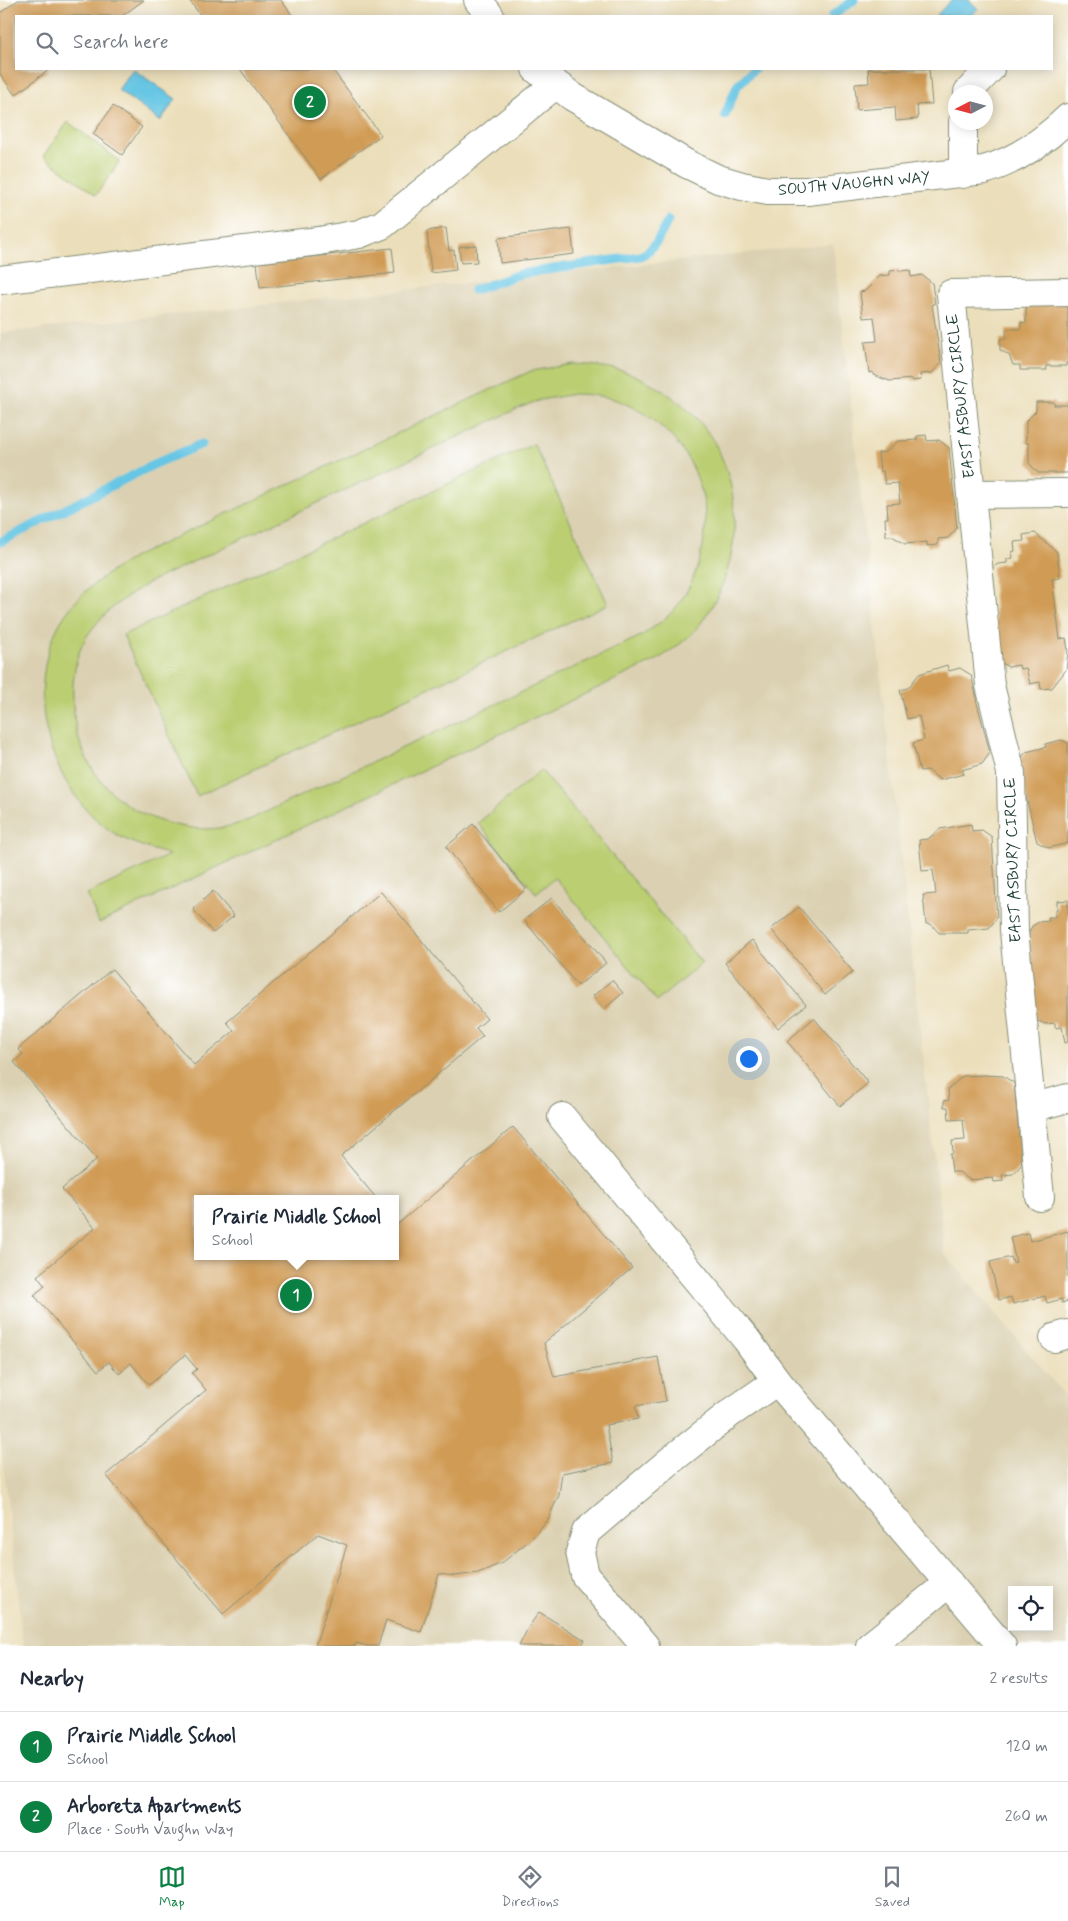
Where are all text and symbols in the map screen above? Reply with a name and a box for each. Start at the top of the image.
search box [15,15,1053,70]
icon: search [33,29,61,57]
text: Search here [73,30,169,55]
pin: 2 [294,83,326,121]
north arrow [948,85,993,130]
street label: SOUTH VAUGHN WAY [777,167,931,201]
street label: EAST ASBURY CIRCLE [942,313,980,479]
street label: EAST ASBURY CIRCLE [1000,777,1026,943]
your location [736,1046,762,1072]
popup [194,1195,399,1260]
text: Prairie Middle School [212,1205,381,1230]
text: School [212,1230,253,1251]
pin: 1 [280,1276,312,1314]
map controls [1008,1586,1053,1631]
button: locate [1008,1586,1053,1631]
text: Nearby [20,1665,84,1693]
text: 2 results [990,1668,1048,1689]
text: Prairie Middle School [67,1724,236,1749]
text: 1 [32,1736,40,1757]
text: 120 m [1006,1736,1048,1757]
text: School [67,1749,108,1770]
text: Arboreta Apartments [67,1794,241,1819]
text: 2 [32,1806,40,1827]
text: 260 m [1005,1806,1048,1827]
text: Place · South Vaughn Way [67,1819,233,1840]
tab: Map [158,1863,186,1911]
tab: Directions [502,1863,559,1911]
tab: Saved [875,1863,910,1911]

